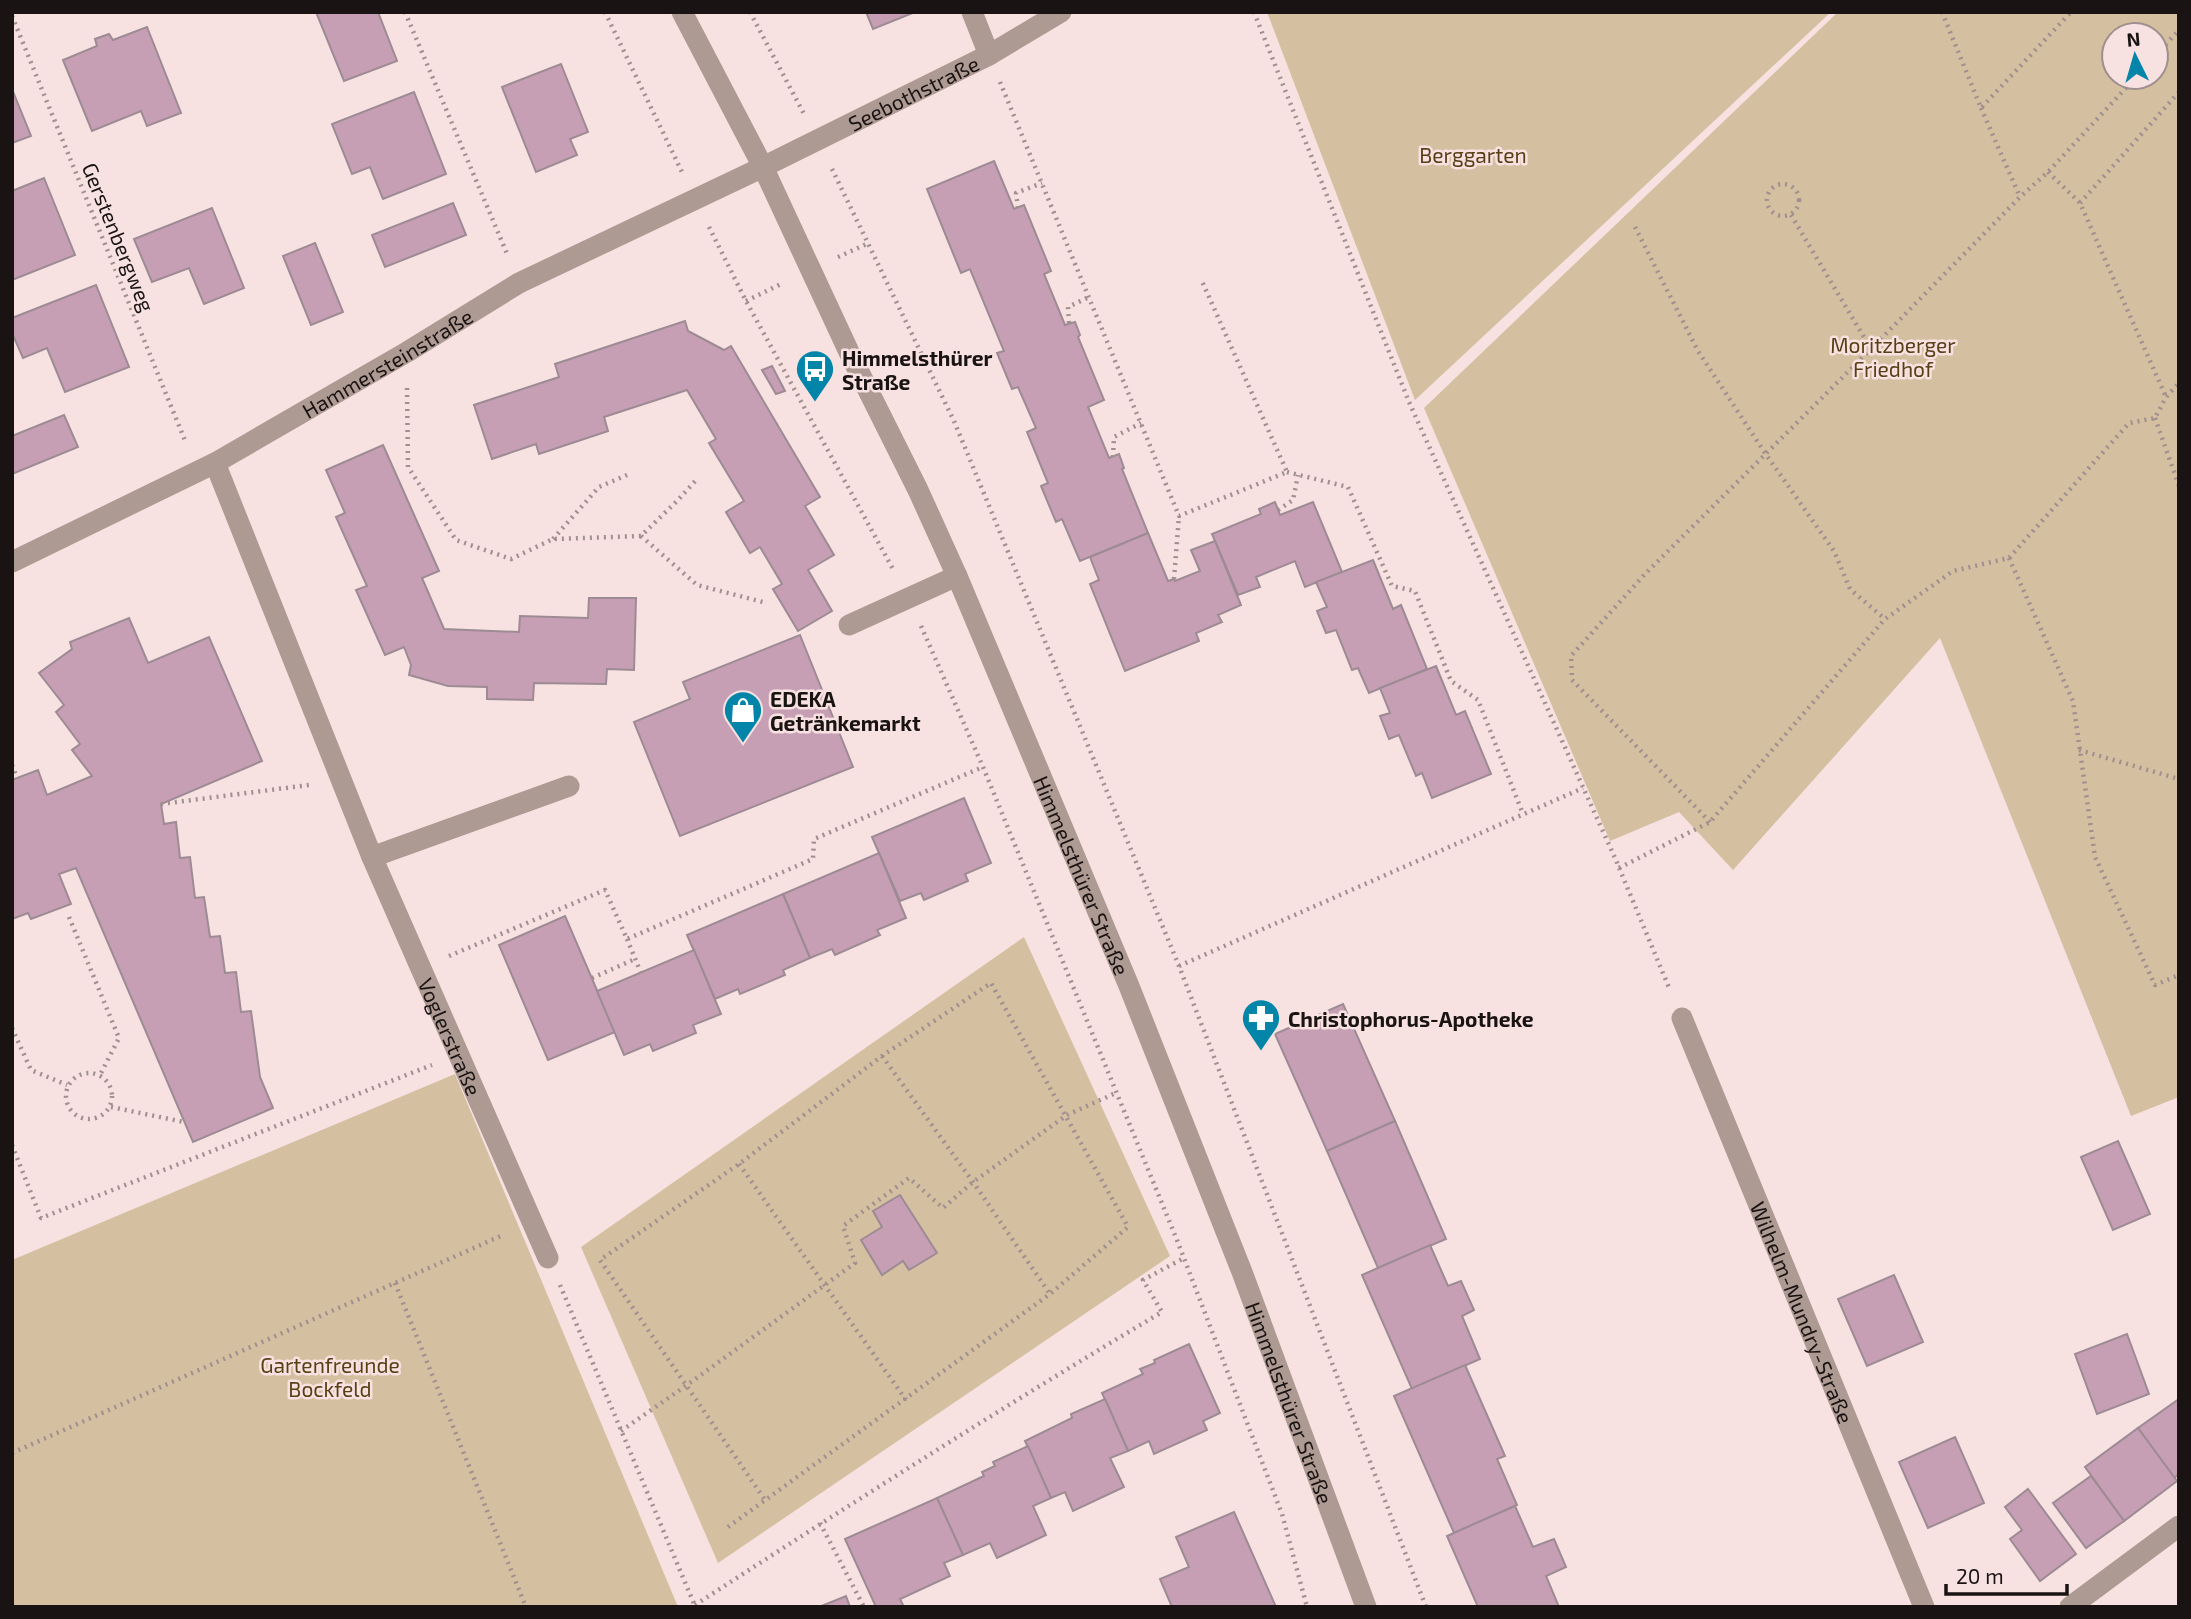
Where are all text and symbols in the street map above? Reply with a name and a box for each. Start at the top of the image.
north arrow [2100,21,2170,91]
text: N [2126,27,2141,51]
street label: Seebothstraße [844,50,983,135]
park label: Berggarten [1419,142,1527,167]
street label: Gerstenbergweg [78,159,160,315]
street label: Hammersteinstraße [297,302,477,423]
park label: Moritzberger Friedhof [1830,332,1956,381]
place label: Himmelsthürer Straße [842,345,993,394]
bus stop icon: Himmelsthürer Straße [794,348,836,403]
place label: EDEKA Getränkemarkt [770,686,921,735]
shop icon: EDEKA Getränkemarkt [722,689,764,744]
street label: Himmelsthürer Straße [1030,772,1135,978]
street label: Voglerstraße [414,974,487,1099]
pharmacy icon: Christophorus-Apotheke [1240,997,1282,1052]
place label: Christophorus-Apotheke [1288,1006,1534,1031]
street label: Wilhelm-Mundry-Straße [1746,1198,1860,1427]
street label: Himmelsthürer Straße [1242,1298,1339,1507]
park label: Gartenfreunde Bockfeld [260,1352,400,1401]
scale bar [1946,1552,2067,1596]
text: 20 m [1956,1563,2004,1588]

